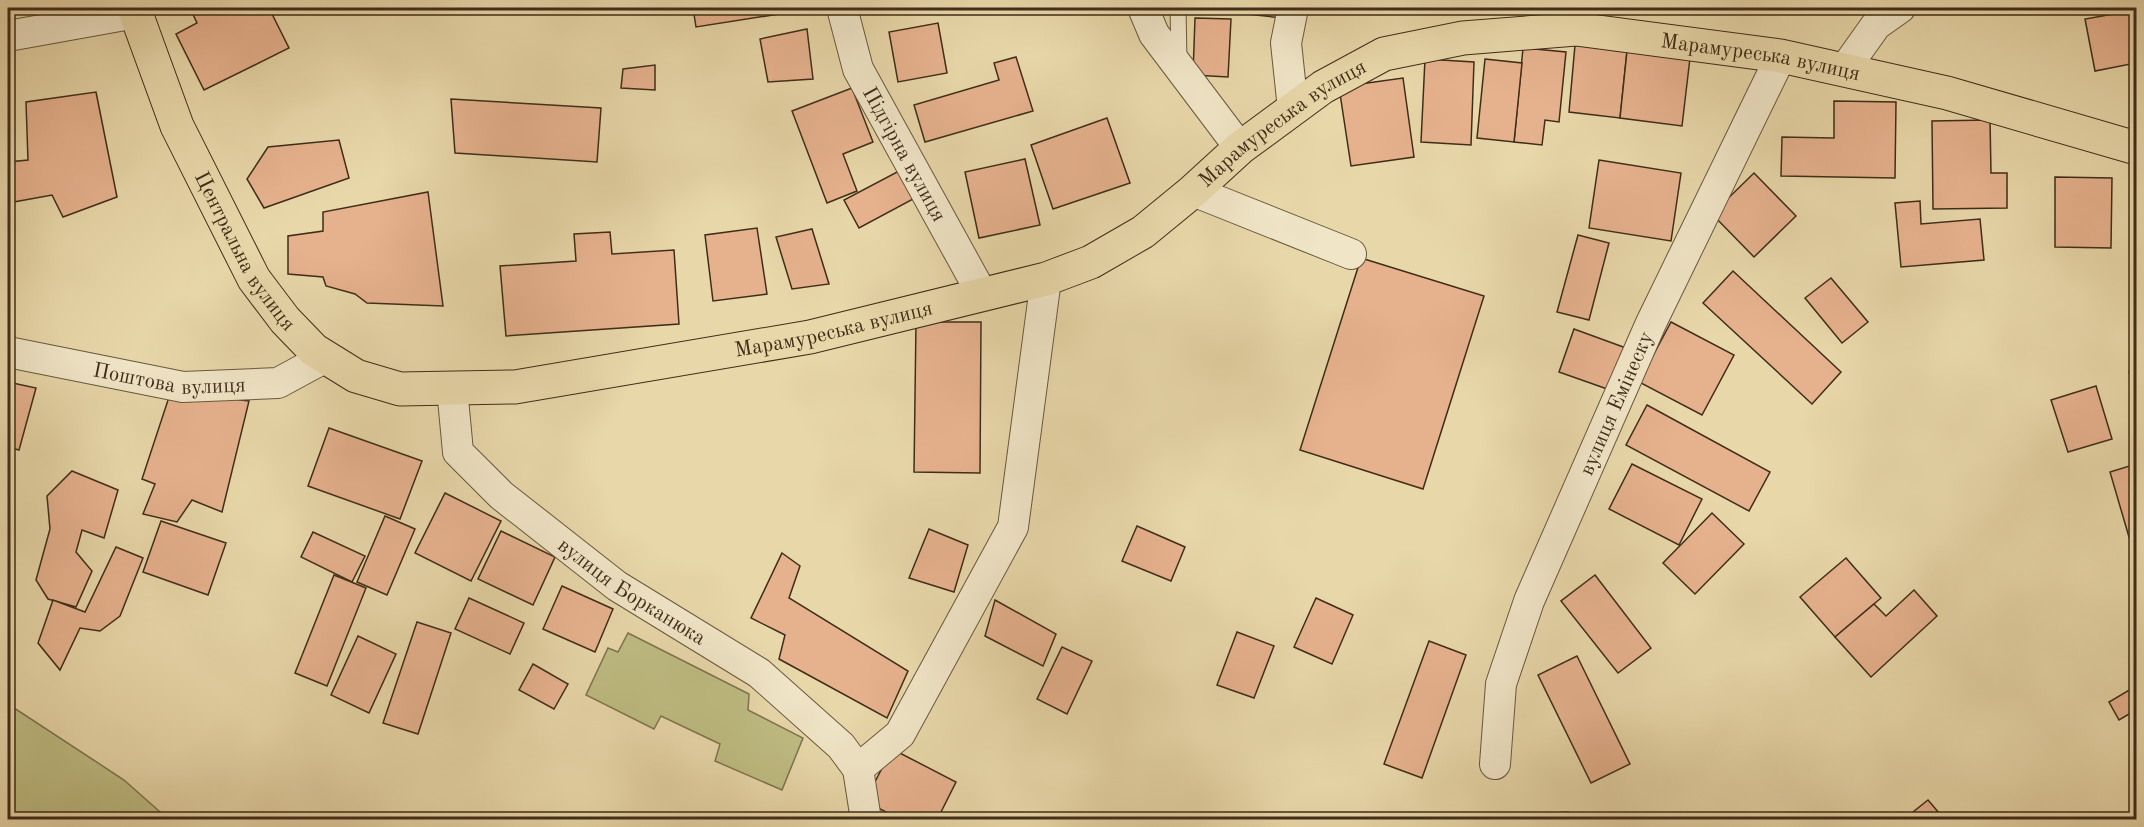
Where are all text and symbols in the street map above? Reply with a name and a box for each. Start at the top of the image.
street label: Марамуреська вулиця [1659,31,1862,85]
street label: Марамуреська вулиця [1195,57,1370,192]
street label: Підгірна вулиця [858,84,949,226]
street label: Центральна вулиця [190,168,299,336]
street label: Марамуреська вулиця [733,298,935,362]
street label: вулиця Емінеску [1577,329,1658,479]
street label: Поштова вулиця [91,360,246,399]
street label: вулиця Борканюка [553,535,709,650]

